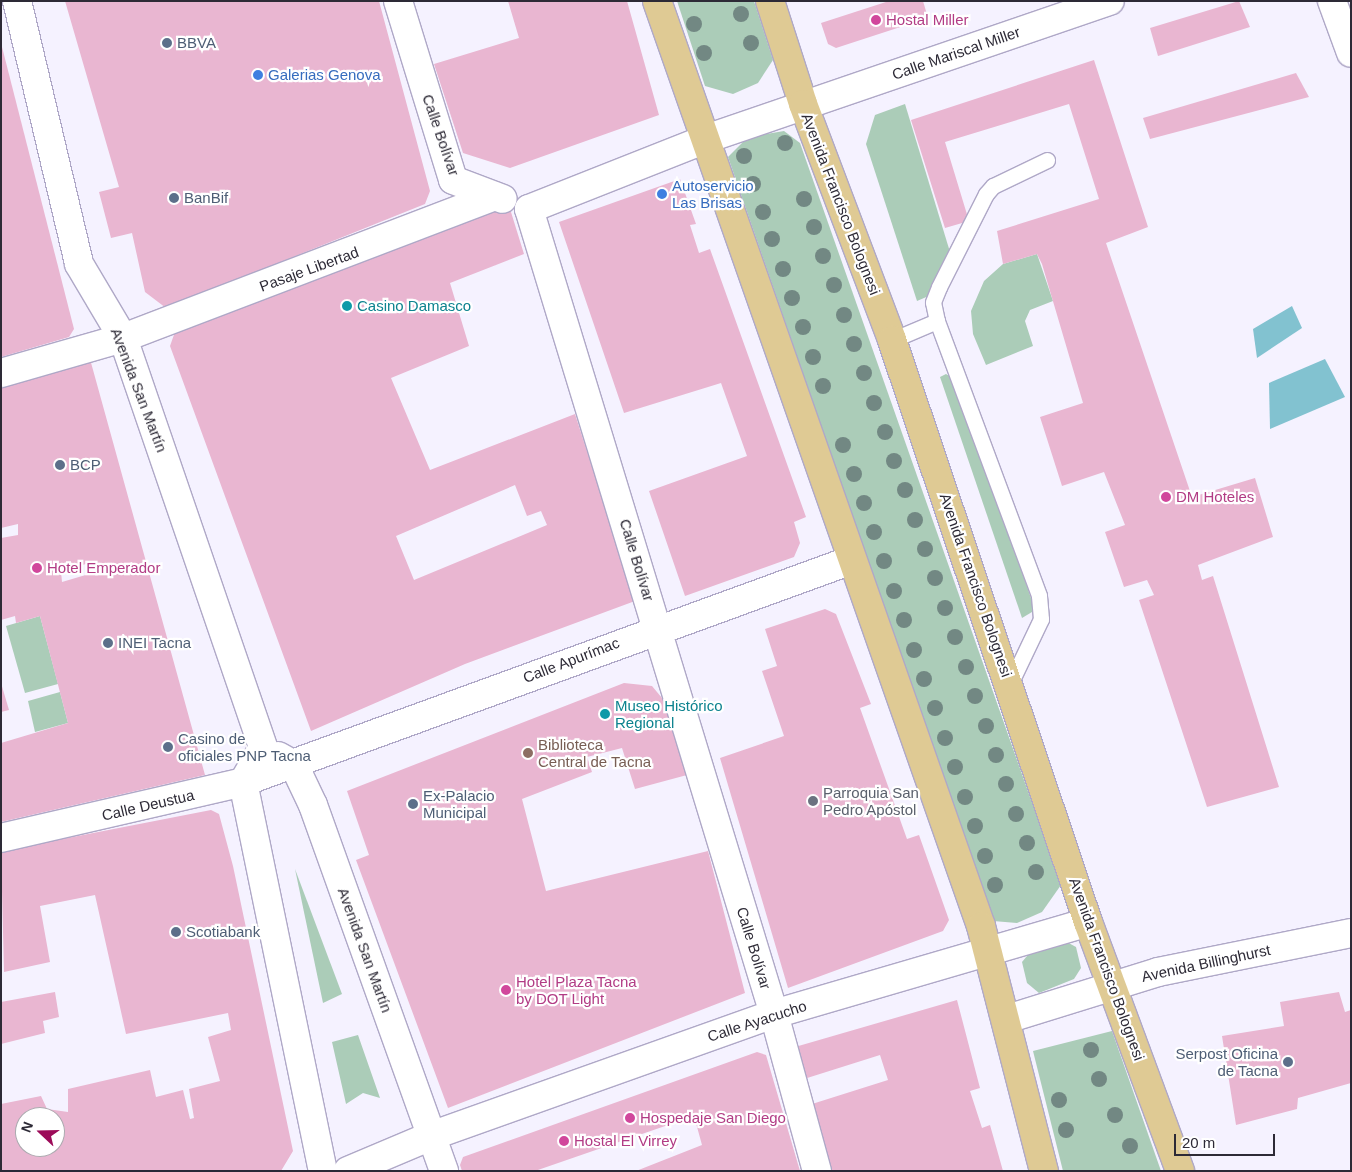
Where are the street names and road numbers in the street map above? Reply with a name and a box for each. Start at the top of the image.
street label: Calle Mariscal Miller [890,23,1022,83]
street label: Calle Bolívar [419,92,463,178]
street label: Avenida Francisco Bolognesi [798,111,884,297]
street label: Pasaje Libertad [257,243,361,295]
street label: Avenida San Martín [107,325,171,455]
street label: Avenida Francisco Bolognesi [936,491,1016,679]
street label: Calle Bolívar [616,517,658,603]
street label: Calle Apurímac [520,633,622,687]
street label: Calle Deustua [100,786,196,824]
street label: Avenida Francisco Bolognesi [1066,875,1148,1063]
street label: Avenida San Martín [334,885,396,1015]
street label: Calle Bolívar [733,905,775,991]
street label: Avenida Billinghurst [1140,941,1272,985]
street label: Calle Ayacucho [705,996,809,1046]

